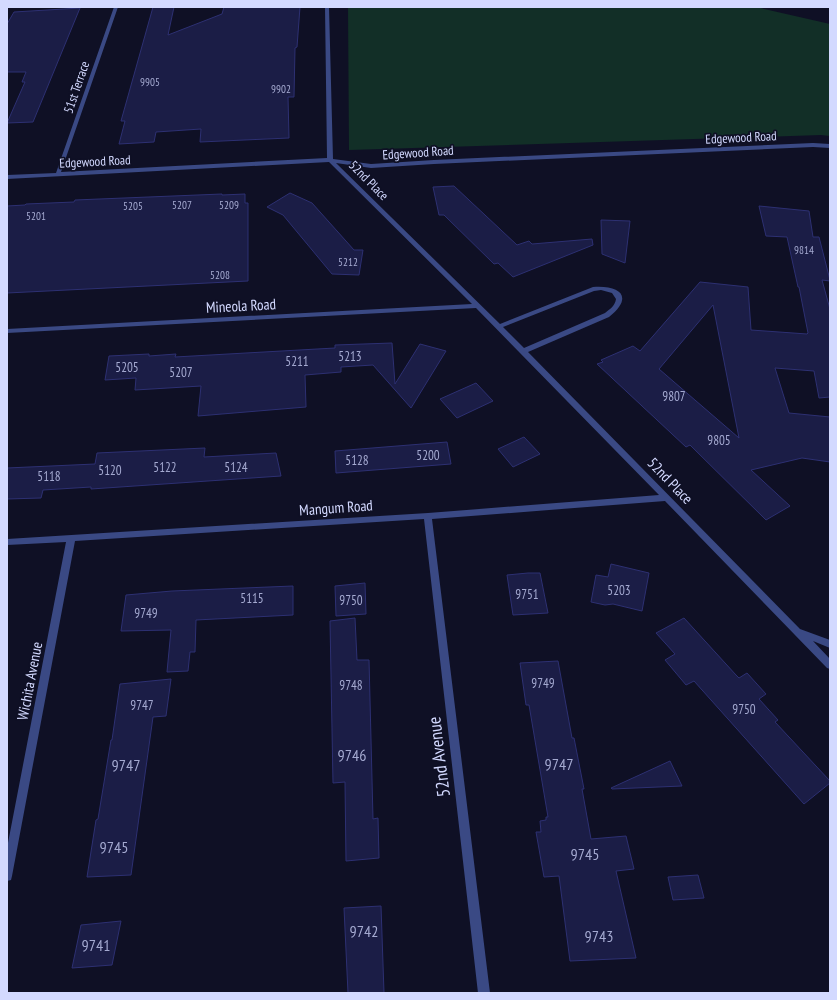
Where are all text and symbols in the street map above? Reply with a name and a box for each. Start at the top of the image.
street label: 51st Terrace [60,59,93,115]
house number: 9905 [140,75,160,89]
house number: 9902 [271,82,291,96]
street label: Edgewood Road [705,127,777,148]
street label: Edgewood Road [382,142,454,163]
street label: Edgewood Road [59,151,131,172]
street label: 52nd Place [345,157,392,204]
house number: 5207 [172,198,192,212]
house number: 5209 [219,198,239,212]
house number: 5205 [123,199,143,213]
house number: 5201 [26,209,46,223]
house number: 9814 [794,243,814,257]
house number: 5212 [338,255,358,269]
house number: 5208 [210,268,230,282]
street label: Mineola Road [205,294,277,317]
house number: 5213 [338,348,362,365]
house number: 5211 [285,353,309,370]
house number: 5205 [115,359,139,376]
house number: 5207 [169,364,193,381]
house number: 9807 [662,388,686,405]
house number: 9805 [707,432,731,449]
house number: 5200 [416,447,440,464]
house number: 5128 [345,452,369,469]
street label: 52nd Place [644,453,697,508]
house number: 5122 [153,459,177,476]
house number: 5124 [224,459,248,476]
house number: 5120 [98,462,122,479]
house number: 5118 [37,468,61,485]
street label: Mangum Road [299,495,373,520]
house number: 5203 [607,582,631,599]
house number: 9751 [515,586,539,603]
house number: 5115 [240,590,264,607]
house number: 9750 [339,592,363,609]
house number: 9749 [134,605,158,622]
street label: Wichita Avenue [13,640,46,722]
house number: 9749 [531,675,555,692]
house number: 9748 [339,677,363,694]
house number: 9747 [130,697,154,714]
house number: 9750 [732,701,756,718]
street label: 52nd Avenue [422,716,455,799]
house number: 9746 [338,745,366,765]
house number: 9747 [545,754,573,774]
house number: 9747 [112,755,140,775]
house number: 9745 [100,837,128,857]
house number: 9745 [571,844,599,864]
house number: 9742 [350,921,378,941]
house number: 9743 [585,926,613,946]
house number: 9741 [82,935,110,955]

